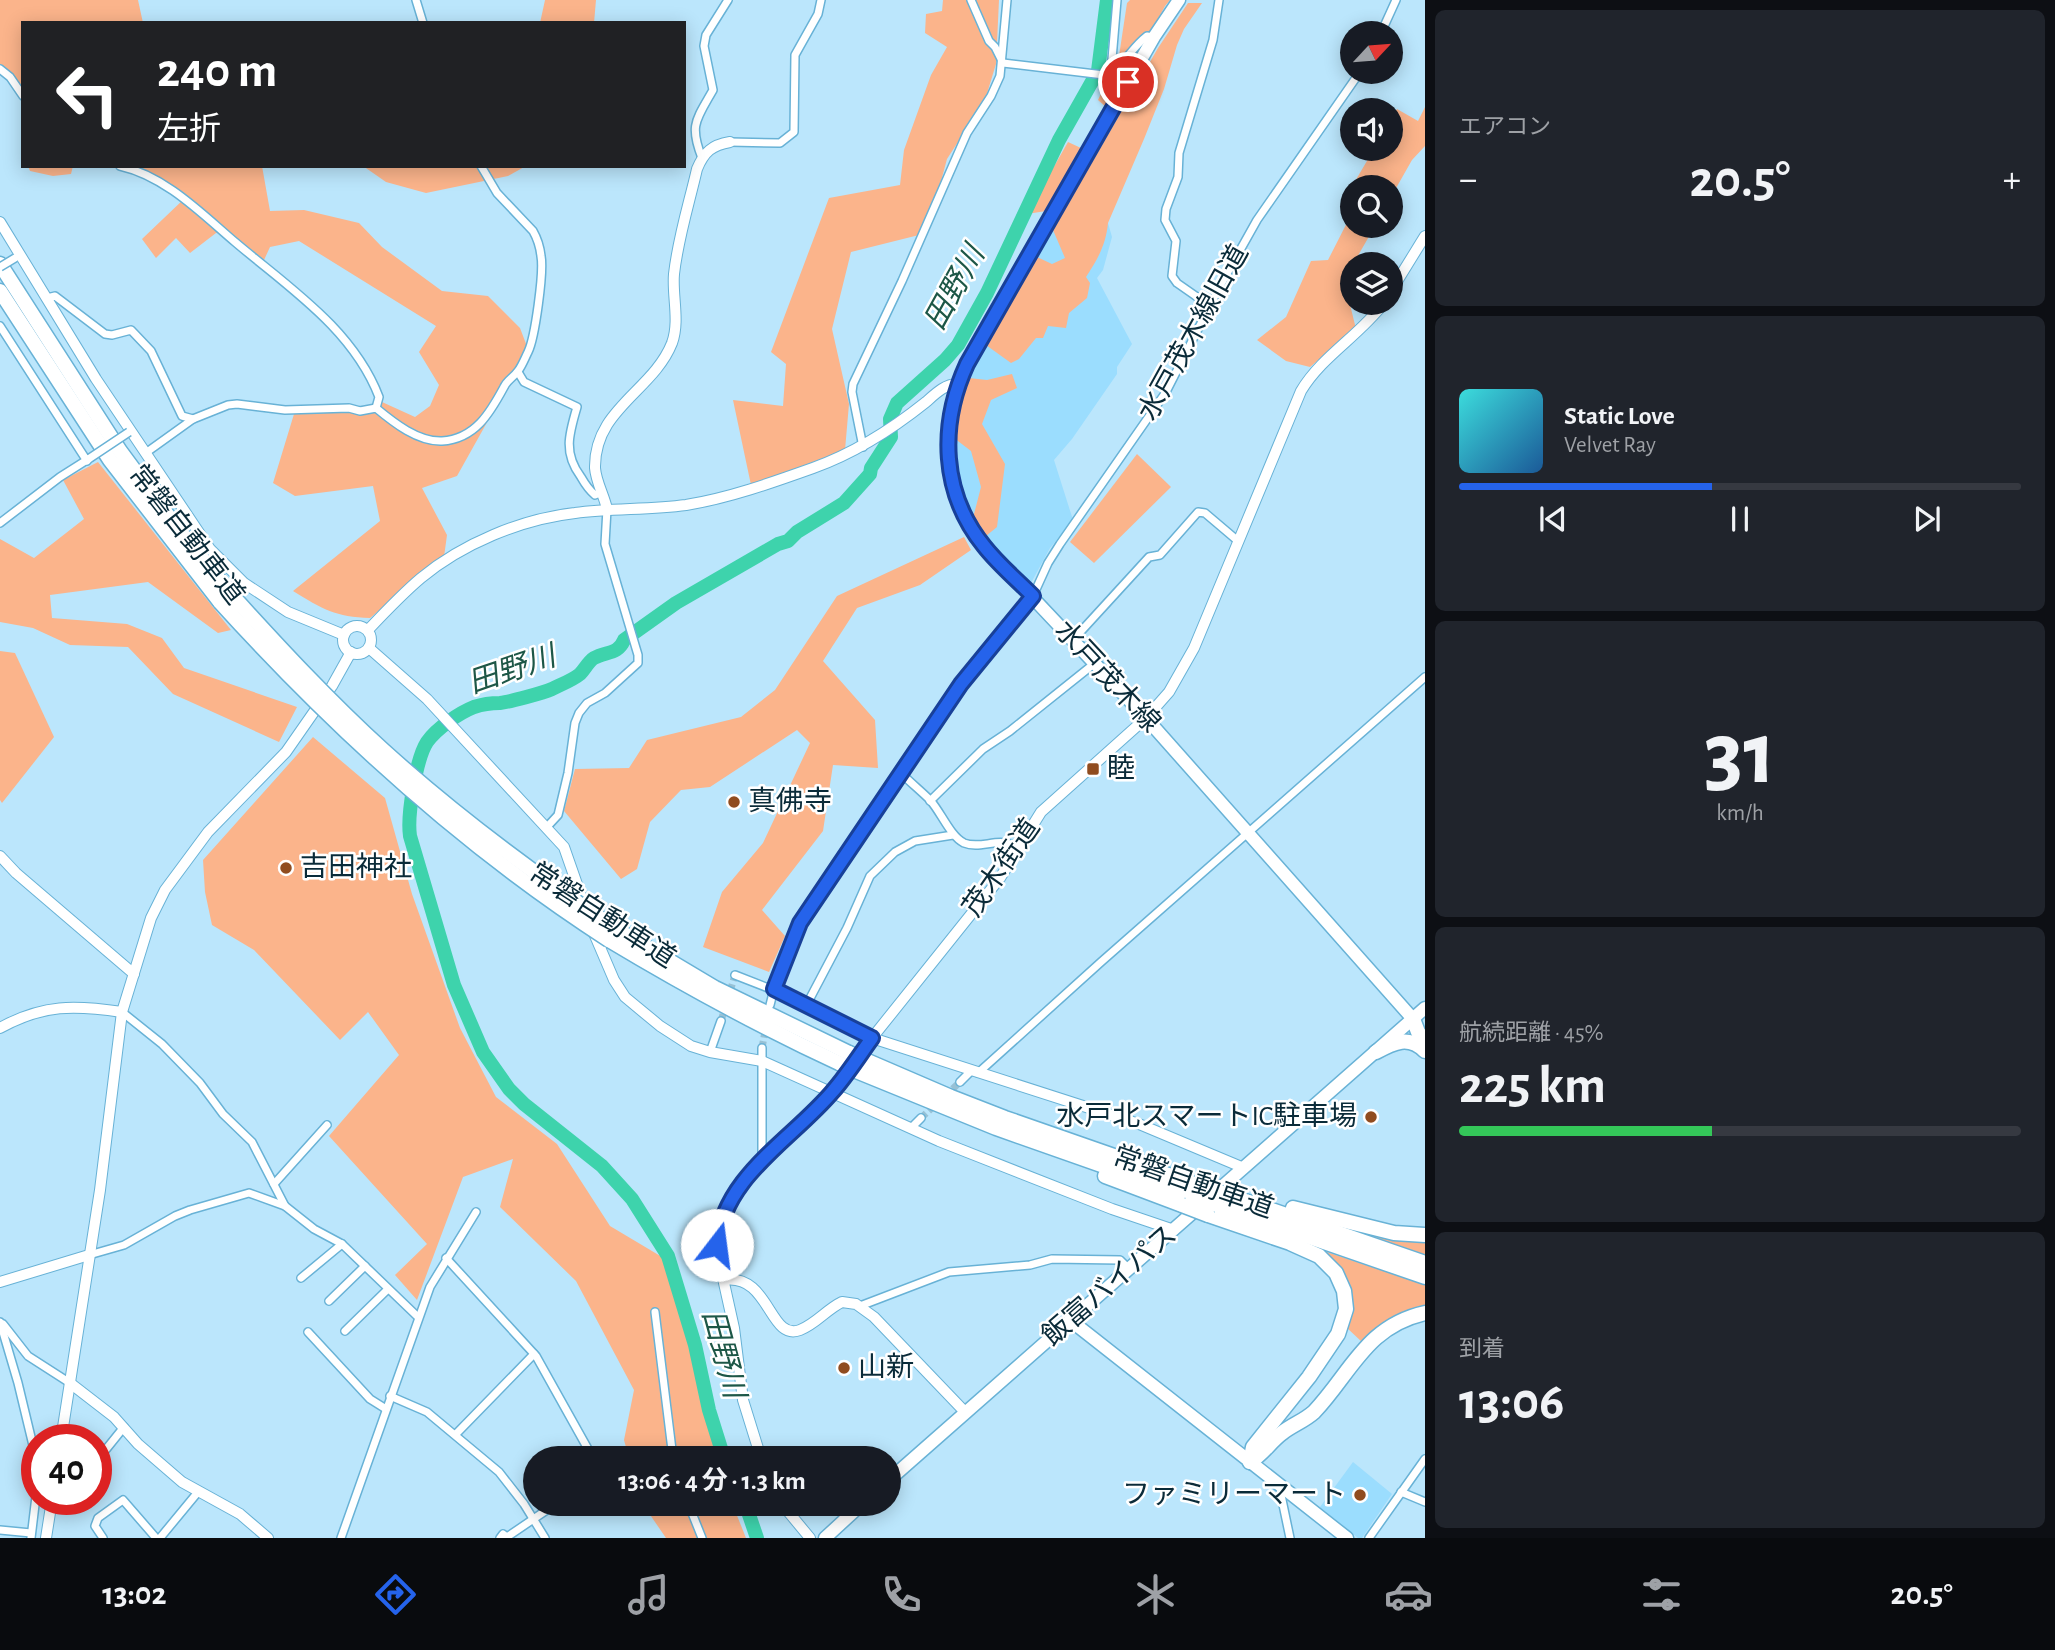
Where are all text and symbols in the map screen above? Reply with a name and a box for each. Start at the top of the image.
north arrow [1340,21,1404,84]
map controls [1340,21,1403,315]
text: 240 m [157,47,277,96]
icon: left [42,49,133,140]
pin [1098,52,1158,112]
icon: arrive [1109,63,1147,101]
button: sound [1340,98,1403,161]
text: 左折 [157,113,221,145]
text: エアコン [1459,116,1551,139]
text: 20.5° [1689,154,1791,206]
text: − [1459,161,1477,199]
text: + [2003,161,2021,199]
button: search [1340,175,1403,238]
water label: 田野川 [920,239,991,335]
street label: 水戸茂木線旧道 [1132,240,1254,426]
button: layers [1340,252,1403,315]
text: Static Love [1564,403,1675,429]
text: Velvet Ray [1564,434,1656,457]
street label: 常磐自動車道 [123,459,250,610]
icon: previous [1534,500,1572,538]
icon: pause [1721,500,1759,538]
icon: next [1908,500,1946,538]
street label: 水戸茂木線 [1049,615,1166,738]
water label: 田野川 [465,640,562,699]
text: 31 [1704,709,1776,800]
place label: 睦 [1107,753,1135,783]
marker: 睦 [1085,761,1101,777]
place label: 真佛寺 [748,786,832,816]
marker: 真佛寺 [726,794,742,810]
text: km/h [1716,802,1764,825]
street label: 茂木街道 [957,813,1046,922]
place label: 吉田神社 [300,852,412,882]
street label: 常磐自動車道 [524,857,681,973]
marker: 吉田神社 [278,860,294,876]
text: 航続距離 · 45% [1459,1022,1604,1045]
text: 225 km [1459,1060,1606,1112]
place label: 水戸北スマートIC駐車場 [1056,1101,1357,1131]
marker: 水戸北スマートIC駐車場 [1363,1109,1379,1125]
street label: 常磐自動車道 [1109,1141,1278,1224]
position arrow [680,1208,754,1282]
street label: 飯富バイパス [1036,1219,1182,1351]
water label: 田野川 [697,1307,750,1404]
text: 到着 [1459,1338,1505,1361]
place label: 山新 [858,1352,914,1382]
marker: 山新 [836,1360,852,1376]
text: 13:06 [1459,1376,1564,1428]
speed limit sign: 40 [21,1424,112,1515]
text: 13:06 · 4 分 · 1.3 km [618,1468,806,1494]
place label: ファミリーマート [1122,1481,1346,1509]
marker: ファミリーマート [1352,1487,1368,1503]
icon: directions [371,1570,420,1619]
icon: music [624,1570,673,1619]
icon: phone [877,1570,926,1619]
icon: climate [1131,1570,1180,1619]
icon: car [1384,1570,1433,1619]
icon: filters [1637,1570,1686,1619]
text: 13:02 [102,1578,167,1610]
text: 20.5° [1891,1578,1953,1610]

